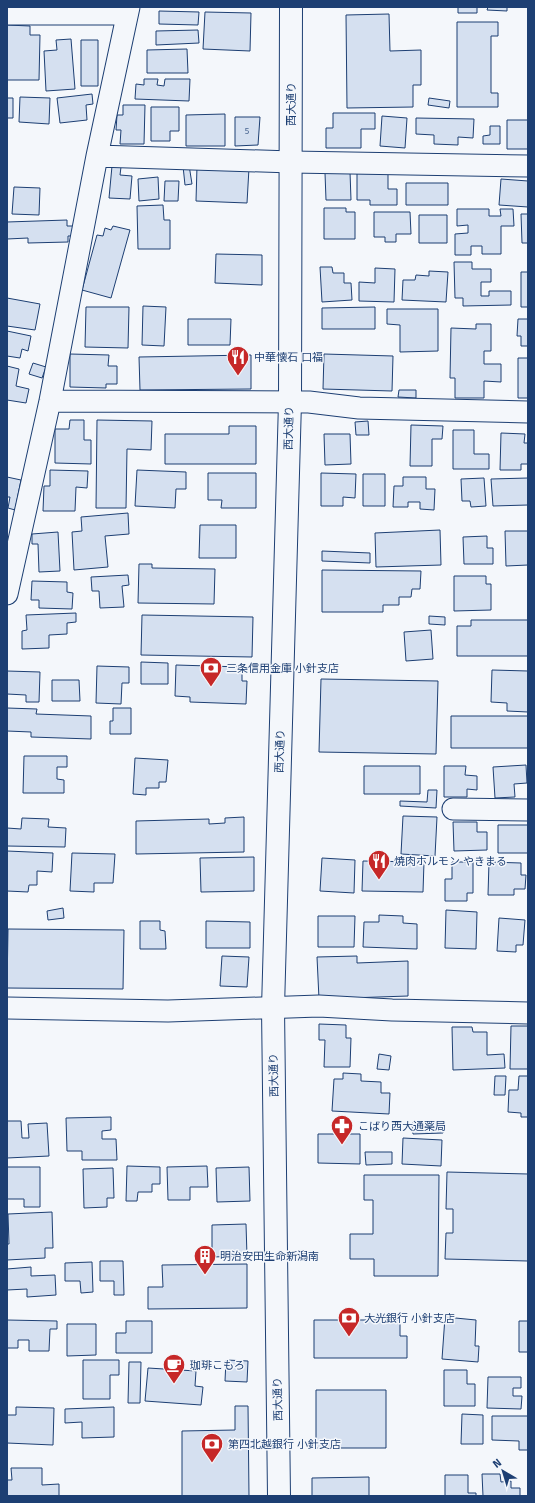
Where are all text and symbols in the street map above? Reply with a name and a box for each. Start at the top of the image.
street label: 西大通り [285,82,298,126]
house number: 5 [245,126,250,136]
restaurant icon: 中華懐石 口福 [225,344,251,377]
place label: 中華懐石 口福 [254,351,323,364]
street label: 西大通り [282,406,296,450]
bank icon: 三条信用金庫 小針支店 [198,655,224,688]
place label: 三条信用金庫 小針支店 [226,662,339,675]
street label: 西大通り [273,729,287,773]
restaurant icon: 焼肉ホルモン やきまる [366,848,392,881]
place label: 焼肉ホルモン やきまる [394,855,507,868]
street label: 西大通り [267,1053,281,1097]
pharmacy icon: こばり西大通薬局 [329,1113,355,1146]
place label: こばり西大通薬局 [358,1120,446,1133]
building icon: 明治安田生命新潟南 [192,1243,218,1276]
place label: 明治安田生命新潟南 [220,1250,319,1263]
bank icon: 大光銀行 小針支店 [336,1305,362,1338]
place label: 大光銀行 小針支店 [364,1312,455,1325]
cafe icon: 珈琲こもろ [161,1352,187,1385]
place label: 珈琲こもろ [190,1359,245,1372]
street label: 西大通り [271,1377,285,1421]
bank icon: 第四北越銀行 小針支店 [199,1431,225,1464]
place label: 第四北越銀行 小針支店 [228,1438,341,1451]
north arrow [483,1451,523,1491]
text: N [490,1456,504,1471]

